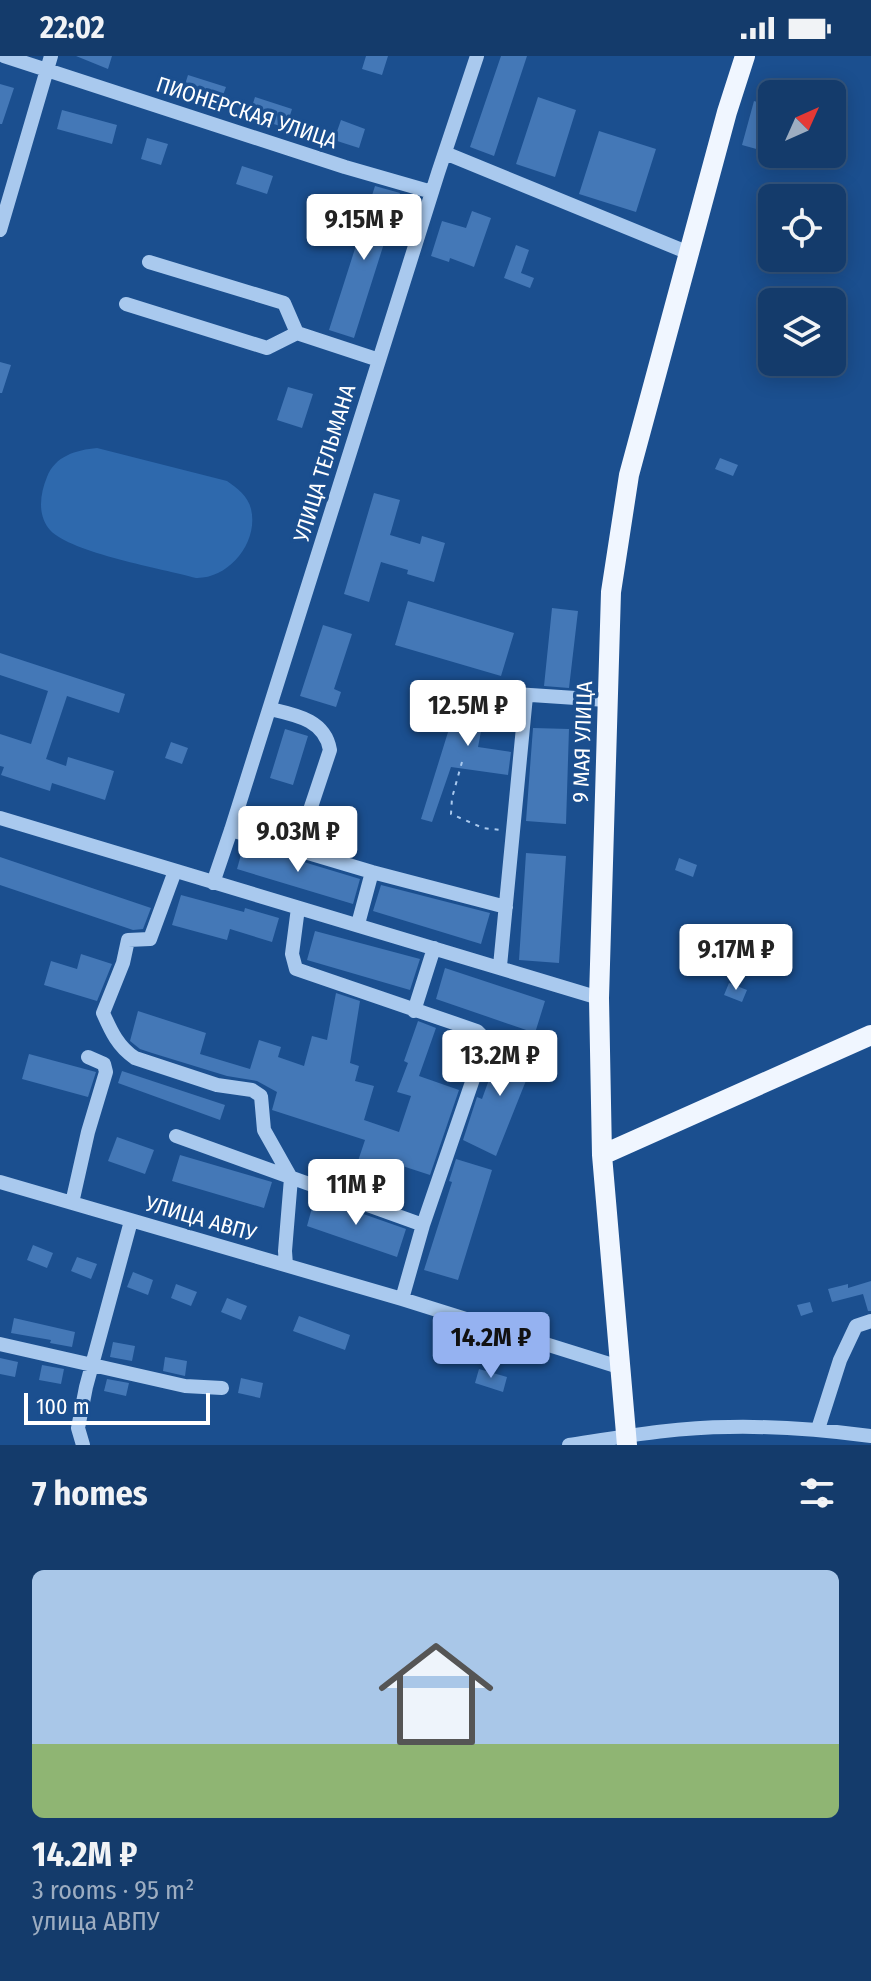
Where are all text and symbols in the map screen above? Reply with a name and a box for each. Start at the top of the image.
text: 22:02 [40,10,105,46]
street label: ПИОНЕРСКАЯ УЛИЦА [153,70,341,155]
north arrow [758,80,846,168]
map controls [758,80,846,376]
button: locate [758,184,846,272]
pin: 9.15M ₽ [290,194,438,262]
text: 9.15M ₽ [325,204,403,235]
button: layers [758,288,846,376]
street label: УЛИЦА ТЕЛЬМАНА [287,381,361,546]
pin: 12.5M ₽ [394,680,542,748]
street label: 9 МАЯ УЛИЦА [567,680,598,803]
text: 12.5M ₽ [428,690,508,721]
pin: 9.03M ₽ [224,806,372,874]
text: 9.03M ₽ [256,816,340,847]
pin: 9.17M ₽ [662,924,810,992]
text: 9.17M ₽ [697,934,775,965]
pin: 13.2M ₽ [426,1030,574,1098]
text: 13.2M ₽ [460,1040,540,1071]
pin: 11M ₽ [300,1159,412,1227]
text: 11M ₽ [326,1169,386,1200]
street label: УЛИЦА АВПУ [141,1189,260,1247]
pin: 14.2M ₽ [417,1312,565,1380]
text: 14.2M ₽ [451,1322,531,1353]
scale bar [24,1389,210,1425]
text: 100 m [36,1393,90,1420]
icon: filters [795,1471,839,1515]
text: 7 homes [32,1473,148,1514]
icon: home [364,1622,508,1766]
text: 14.2M ₽ [32,1834,137,1875]
text: 3 rooms · 95 m² [32,1875,194,1906]
text: улица АВПУ [32,1906,159,1937]

